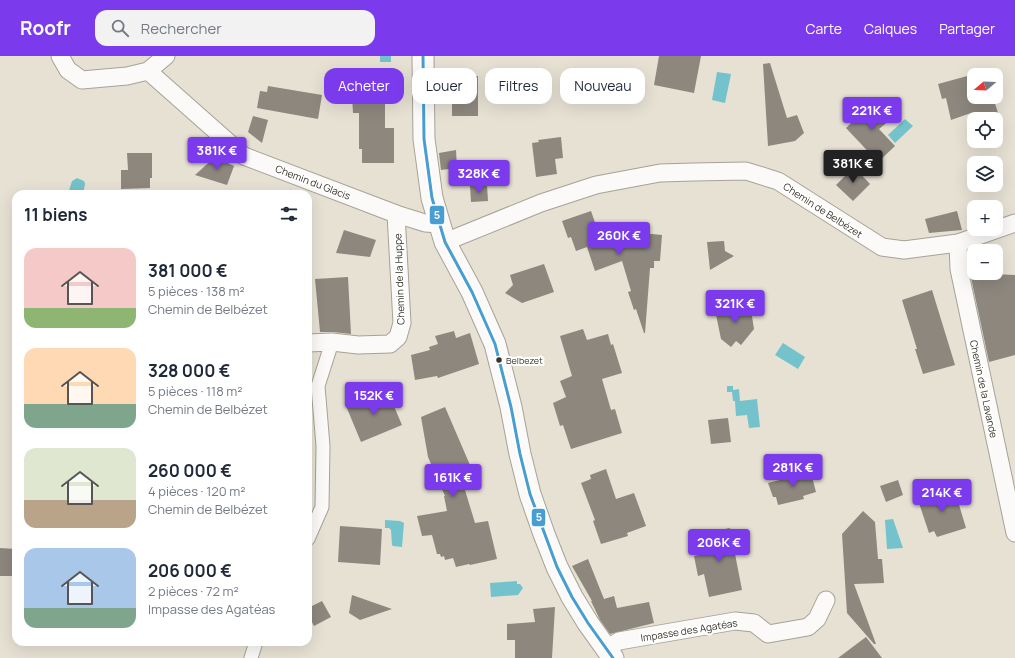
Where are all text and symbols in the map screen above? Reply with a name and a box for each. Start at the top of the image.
search box [95,10,375,46]
text: Roofr [20,15,71,41]
icon: search [109,17,131,39]
text: Rechercher [141,18,222,39]
text: Carte [806,19,842,38]
text: Calques [864,19,917,38]
text: Partager [939,19,995,38]
chip: Acheter [324,68,404,104]
chip: Louer [412,68,477,104]
chip: Filtres [485,68,552,104]
chip: Nouveau [560,68,645,104]
north arrow [967,68,1003,104]
map controls [967,68,1003,280]
pin: 221K € [839,97,905,131]
text: 221K € [852,101,892,119]
button: locate [967,112,1003,148]
pin: 381K € [184,137,250,171]
text: 381K € [197,141,237,159]
pin: 381K € [820,150,886,184]
text: 381K € [833,154,873,172]
button: layers [967,156,1003,192]
pin: 328K € [446,160,512,194]
street label: Chemin du Glacis [273,161,353,203]
text: 328K € [458,164,500,182]
street label: Chemin de Belbézet [781,179,865,241]
button: + [967,200,1003,236]
text: 11 biens [24,203,87,226]
icon: filters [278,203,300,225]
line badge: 5 [429,205,445,225]
text: 5 [434,207,440,222]
pin: 260K € [586,222,652,256]
text: 260K € [597,226,641,244]
street label: Chemin de la Huppe [390,233,408,325]
button: − [967,244,1003,280]
text: 381 000 € [148,259,228,282]
icon: home [56,264,104,312]
text: 5 pièces · 138 m² [148,282,245,300]
pin: 321K € [702,290,768,324]
text: 321K € [715,294,755,312]
text: Chemin de Belbézet [148,300,268,318]
street label: Chemin de la Lavande [967,339,1001,439]
place label: Belbezet [506,354,543,367]
marker: Belbezet [494,355,504,365]
text: 328 000 € [148,359,230,382]
icon: home [56,364,104,412]
text: 5 pièces · 118 m² [148,382,243,400]
pin: 152K € [341,382,407,416]
text: 152K € [354,386,394,404]
text: Chemin de Belbézet [148,400,268,418]
pin: 281K € [760,454,826,488]
text: 281K € [772,458,814,476]
text: 260 000 € [148,459,232,482]
icon: home [56,464,104,512]
pin: 161K € [420,464,486,498]
text: 161K € [434,468,472,486]
pin: 214K € [909,479,975,513]
text: 4 pièces · 120 m² [148,482,245,500]
text: 214K € [922,483,962,501]
text: Chemin de Belbézet [148,500,268,518]
line badge: 5 [531,508,546,527]
text: 5 [536,509,542,524]
pin: 206K € [686,529,752,563]
text: 206K € [697,533,741,551]
text: 206 000 € [148,559,232,582]
icon: home [56,564,104,612]
text: 2 pièces · 72 m² [148,582,239,600]
text: Impasse des Agatéas [148,600,275,618]
street label: Impasse des Agatéas [639,615,739,645]

